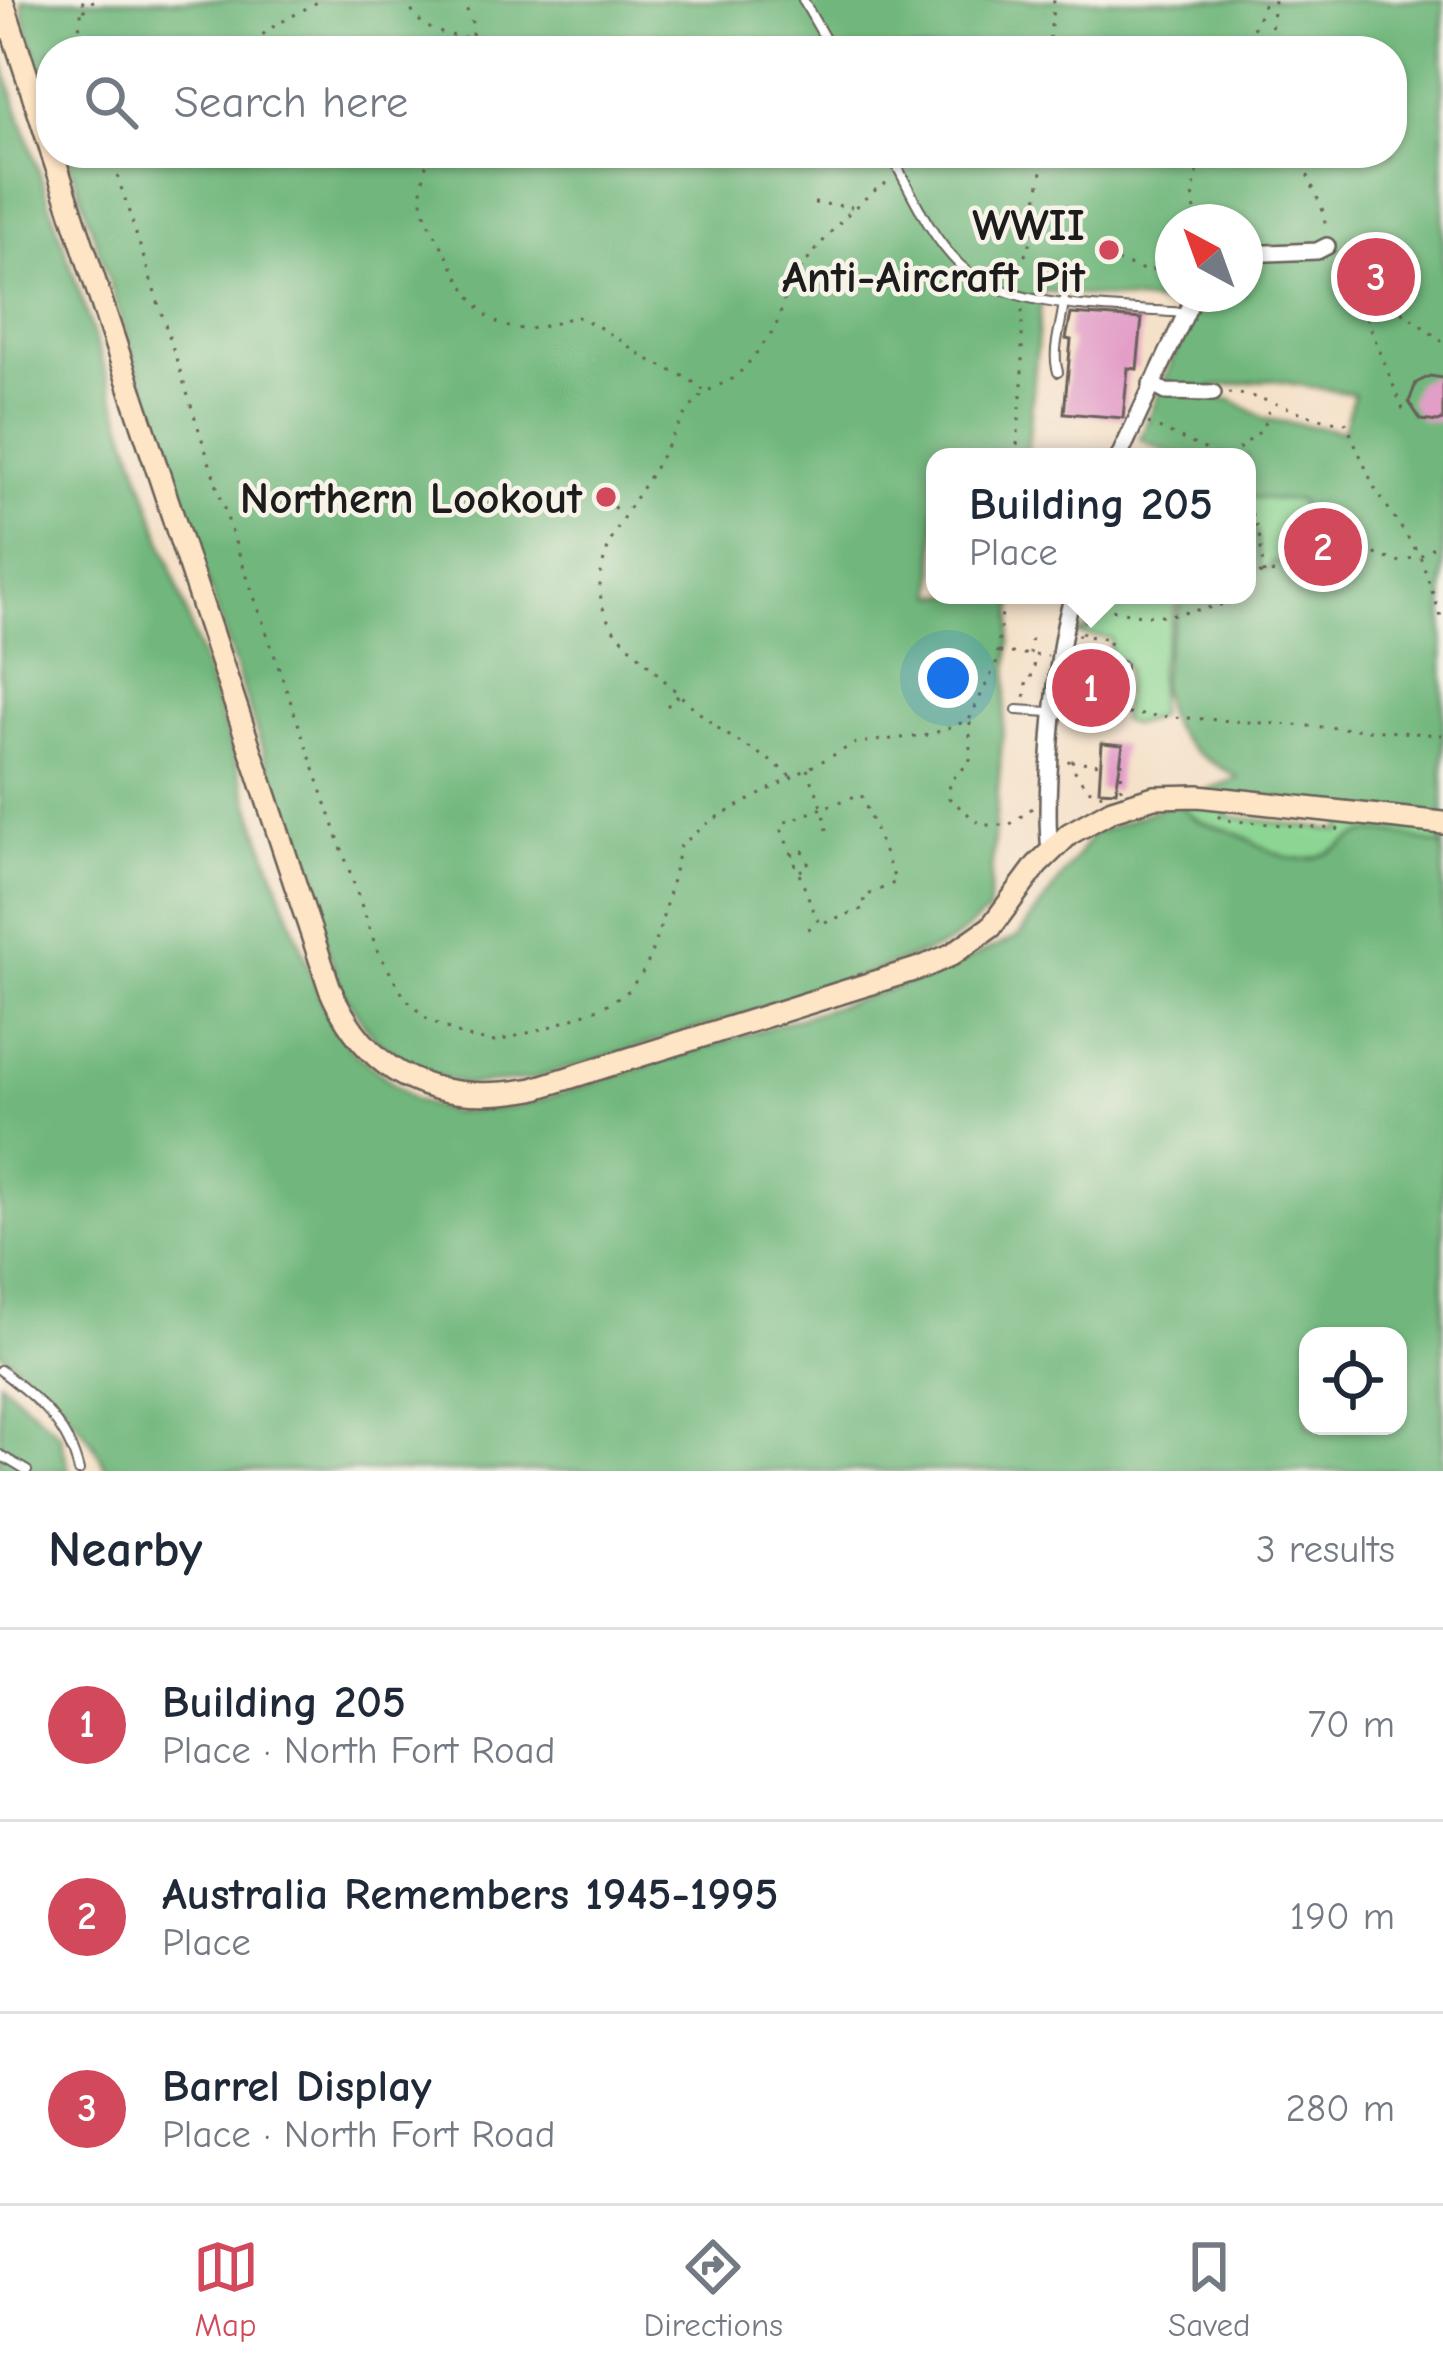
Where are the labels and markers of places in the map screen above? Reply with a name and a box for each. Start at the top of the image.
place label: WWII Anti-Aircraft Pit [782,199,1086,303]
pin: 3 [1337,232,1415,322]
marker: WWII Anti-Aircraft Pit [1096,237,1122,263]
place label: Northern Lookout [240,472,583,524]
marker: Northern Lookout [593,484,619,510]
pin: 2 [1284,502,1362,592]
pin: 1 [1052,643,1130,733]

